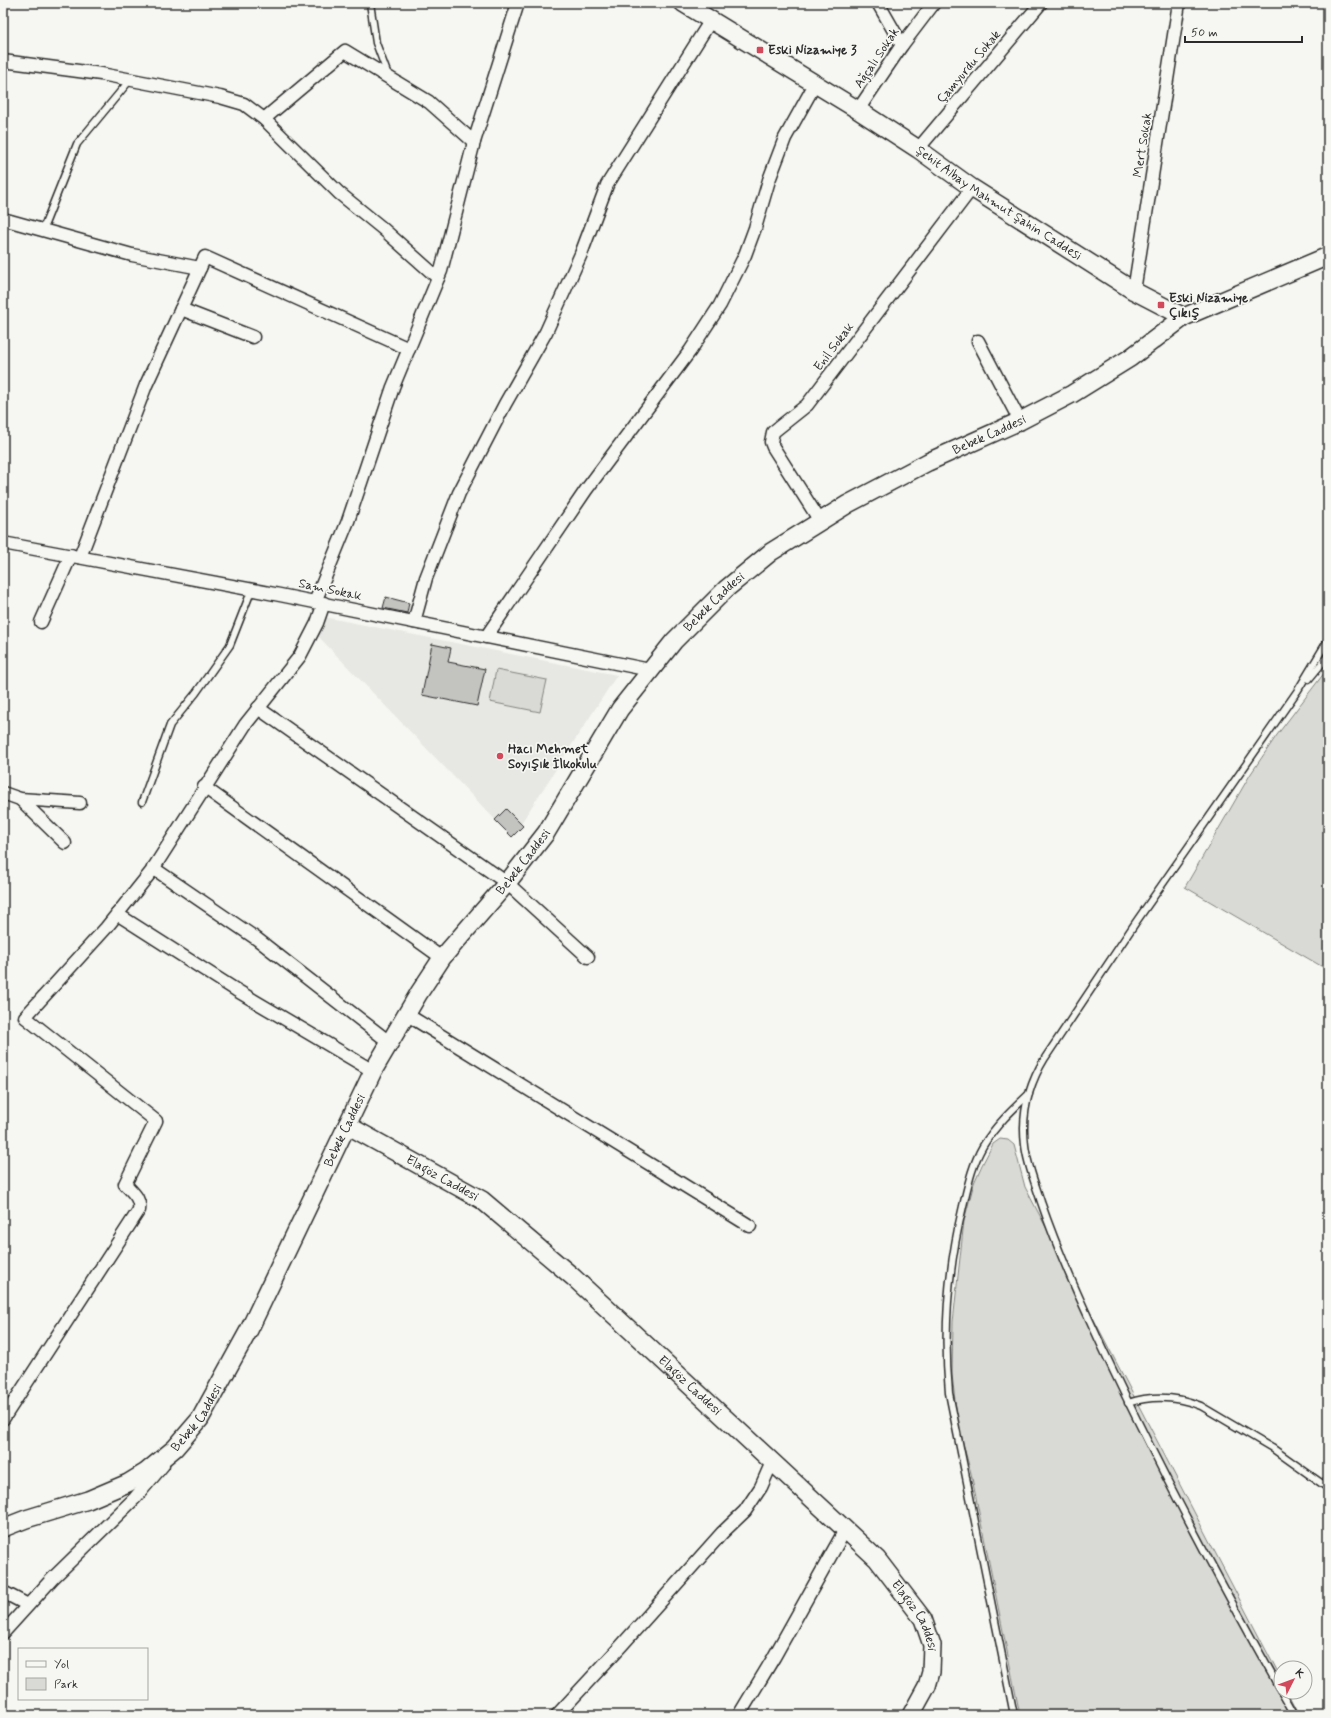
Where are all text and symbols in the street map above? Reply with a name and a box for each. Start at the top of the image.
scale bar [1185,18,1302,44]
street label: Ağçalı Sokak [851,24,904,91]
text: 50 m [1191,25,1218,41]
street label: Çamyurdu Sokak [933,26,1005,107]
place label: Eski Nizamiye 3 [768,42,857,59]
marker: Eski Nizamiye 3 [755,45,765,55]
street label: Mert Sokak [1129,111,1157,179]
street label: Şehit Albay Mahmut Şahin Caddesi [913,142,1085,264]
place label: Eski Nizamiye Çıkış [1169,290,1248,322]
marker: Eski Nizamiye Çıkış [1156,300,1166,310]
street label: Enil Sokak [810,319,858,375]
street label: Bebek Caddesi [950,411,1029,459]
street label: Bebek Caddesi [680,569,748,635]
street label: Sam Sokak [297,575,364,605]
place label: Hacı Mehmet Soyışık İlkokulu [508,741,597,773]
marker: Hacı Mehmet Soyışık İlkokulu [495,751,505,761]
street label: Bebek Caddesi [492,826,555,898]
street label: Bebek Caddesi [320,1091,369,1170]
street label: Elagöz Caddesi [403,1151,482,1205]
street label: Elagöz Caddesi [655,1352,725,1419]
street label: Bebek Caddesi [167,1381,226,1455]
street label: Elagöz Caddesi [888,1576,941,1651]
legend [18,1648,148,1700]
text: Yol [54,1657,69,1673]
north arrow [1273,1660,1313,1700]
text: K [1292,1666,1308,1682]
text: Park [54,1677,78,1693]

